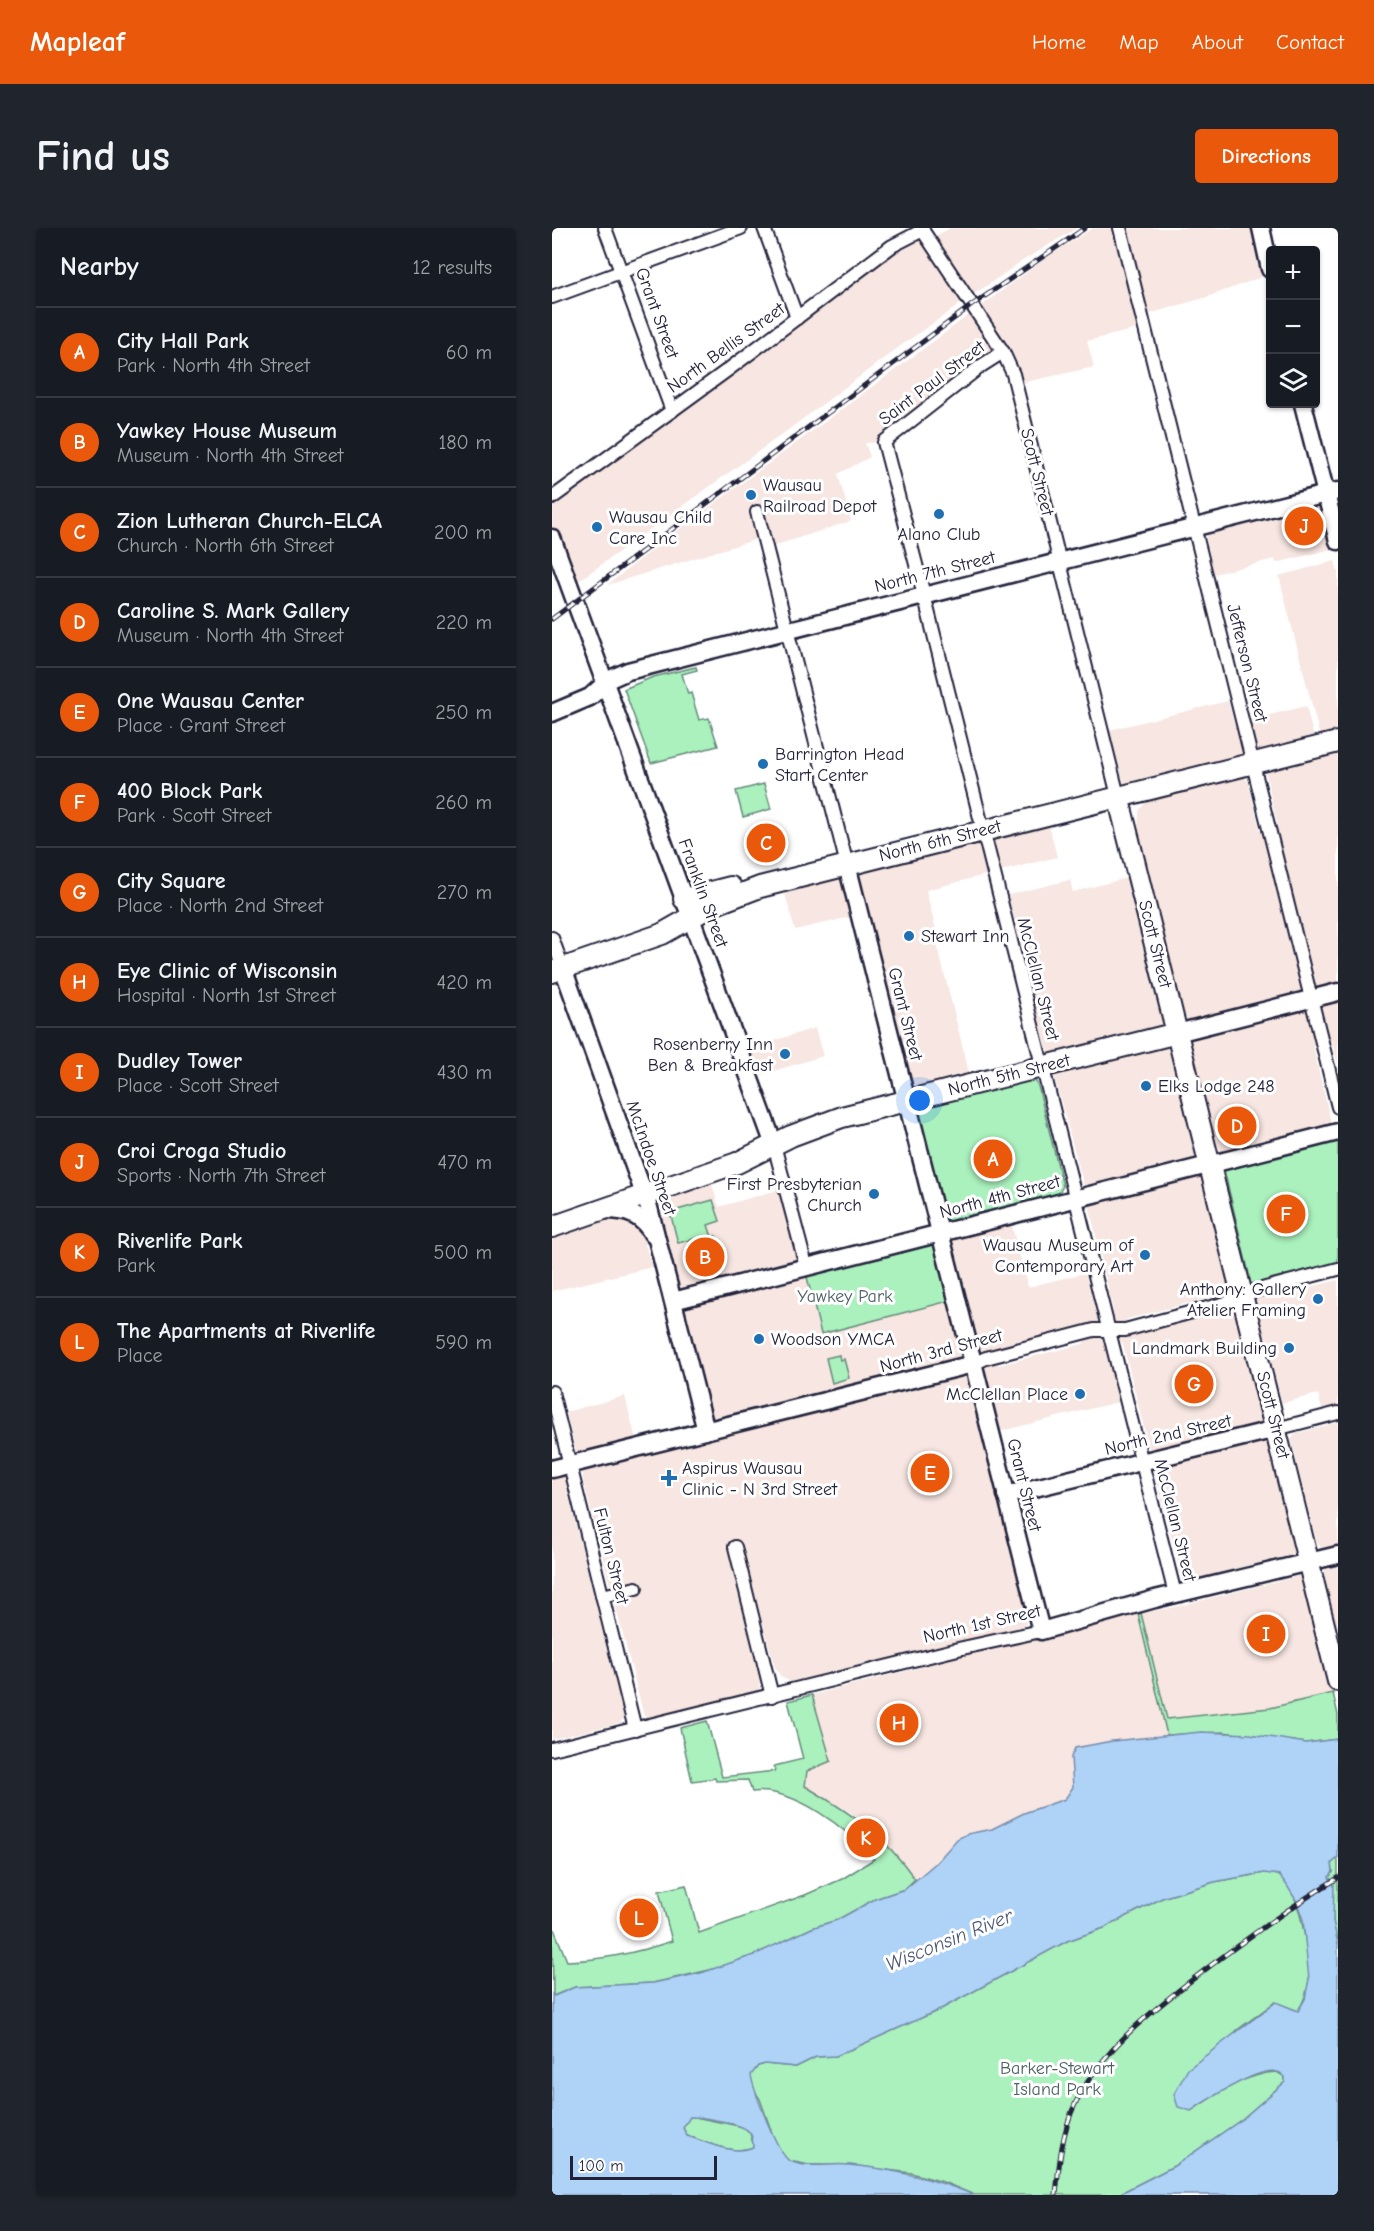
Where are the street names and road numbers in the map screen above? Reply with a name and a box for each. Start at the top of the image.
street label: Grant Street [631,265,683,362]
street label: North Bellis Street [663,298,790,398]
street label: Saint Paul Street [875,336,990,430]
street label: Scott Street [1016,426,1058,519]
street label: North 7th Street [872,547,998,597]
street label: Jefferson Street [1222,602,1272,725]
street label: North 6th Street [877,815,1004,866]
street label: Franklin Street [674,836,733,951]
street label: Scott Street [1134,898,1176,991]
street label: McClellan Street [1013,915,1064,1043]
street label: Grant Street [883,965,927,1064]
street label: North 5th Street [946,1049,1073,1100]
street label: McIndoe Street [622,1098,681,1219]
street label: North 4th Street [937,1171,1063,1223]
street label: North 3rd Street [878,1324,1005,1377]
street label: Scott Street [1252,1369,1294,1462]
street label: North 2nd Street [1103,1410,1234,1460]
street label: Grant Street [1002,1436,1046,1535]
street label: McClellan Street [1150,1456,1201,1584]
street label: Fulton Street [589,1506,633,1607]
street label: North 1st Street [921,1600,1044,1648]

